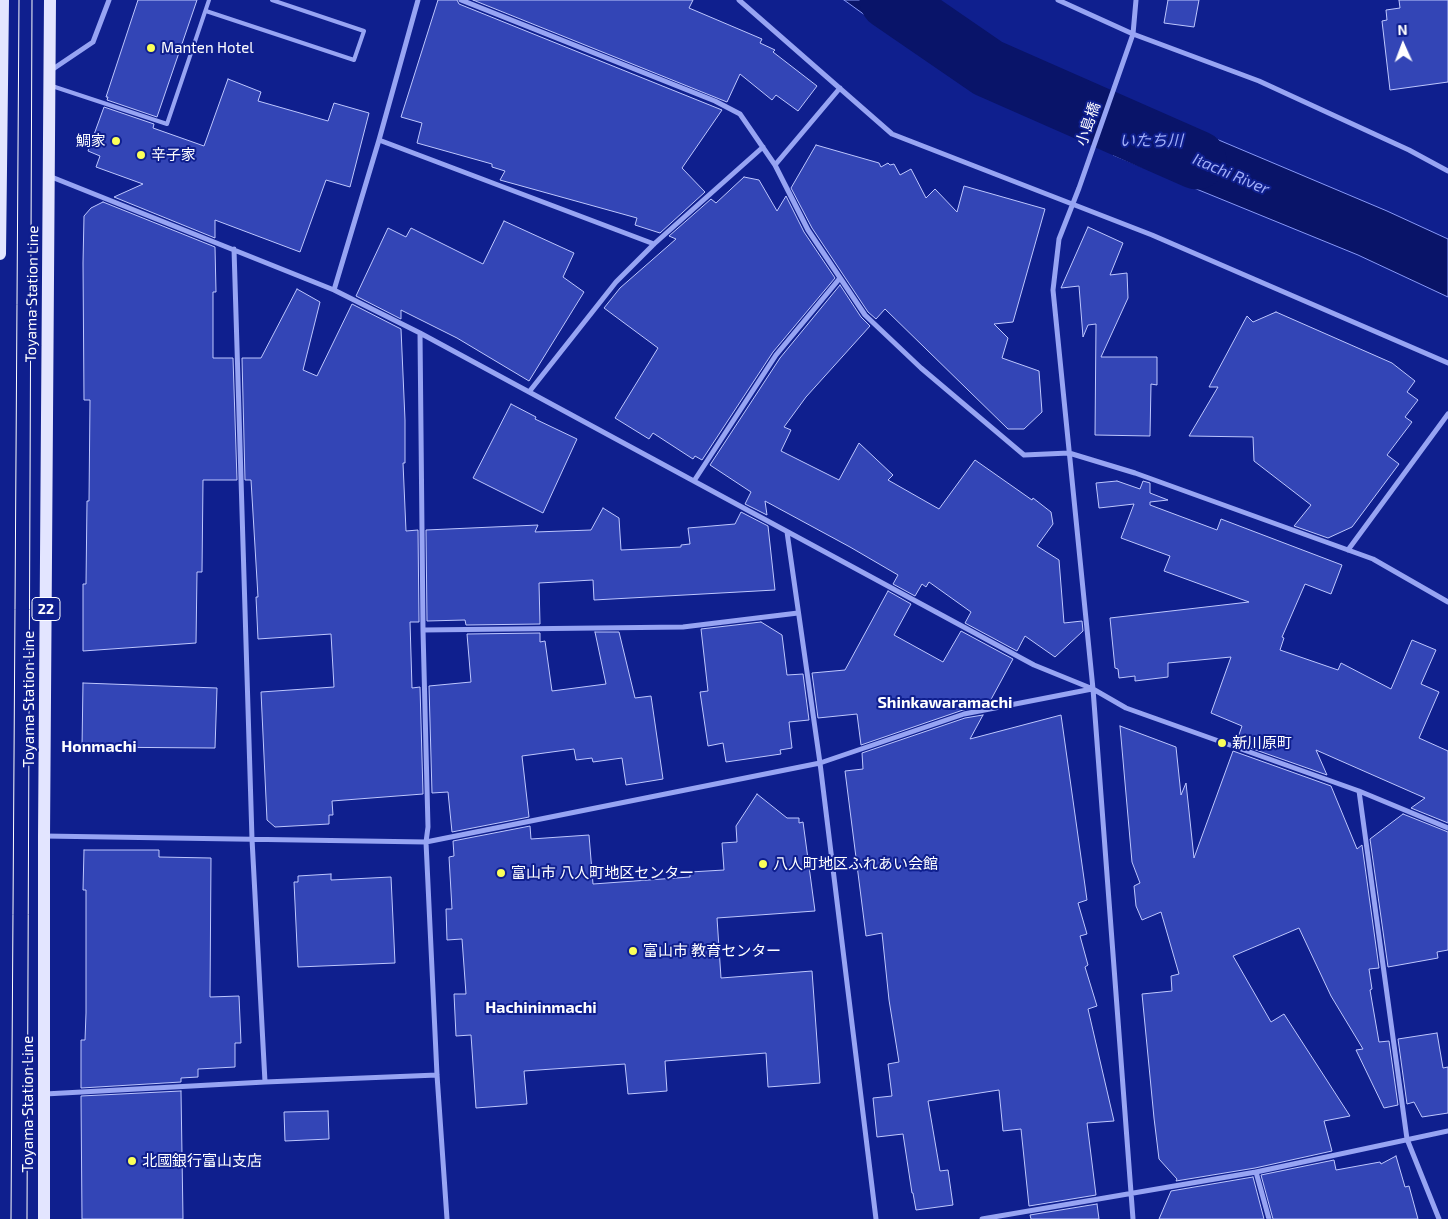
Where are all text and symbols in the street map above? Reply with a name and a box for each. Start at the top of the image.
north arrow [1378,20,1428,70]
text: N [1397,21,1408,38]
place label: Manten Hotel [161,39,254,57]
marker: Manten Hotel [145,42,157,54]
street label: 小島橋 [1072,100,1104,148]
water label: いたち川 [1119,131,1183,151]
place label: 鯛家 [76,132,106,150]
marker: 鯛家 [110,135,122,147]
place label: 辛子家 [151,146,196,164]
marker: 辛子家 [135,149,147,161]
water label: Itachi River [1190,149,1272,199]
street label: Toyama Station Line [22,225,42,363]
road number: 22 [32,598,60,620]
street label: Toyama Station Line [20,631,38,767]
district label: Shinkawaramachi [877,693,1013,713]
place label: 新川原町 [1232,734,1292,752]
district label: Honmachi [61,737,137,757]
marker: 新川原町 [1216,737,1228,749]
place label: 八人町地区ふれあい会館 [773,855,938,873]
marker: 八人町地区ふれあい会館 [757,858,769,870]
place label: 富山市 八人町地区センター [511,864,694,882]
marker: 富山市 八人町地区センター [495,867,507,879]
place label: 富山市 教育センター [643,942,781,960]
marker: 富山市 教育センター [627,945,639,957]
district label: Hachininmachi [485,998,597,1018]
street label: Toyama Station Line [19,1036,37,1172]
place label: 北國銀行富山支店 [142,1152,262,1170]
marker: 北國銀行富山支店 [126,1155,138,1167]

